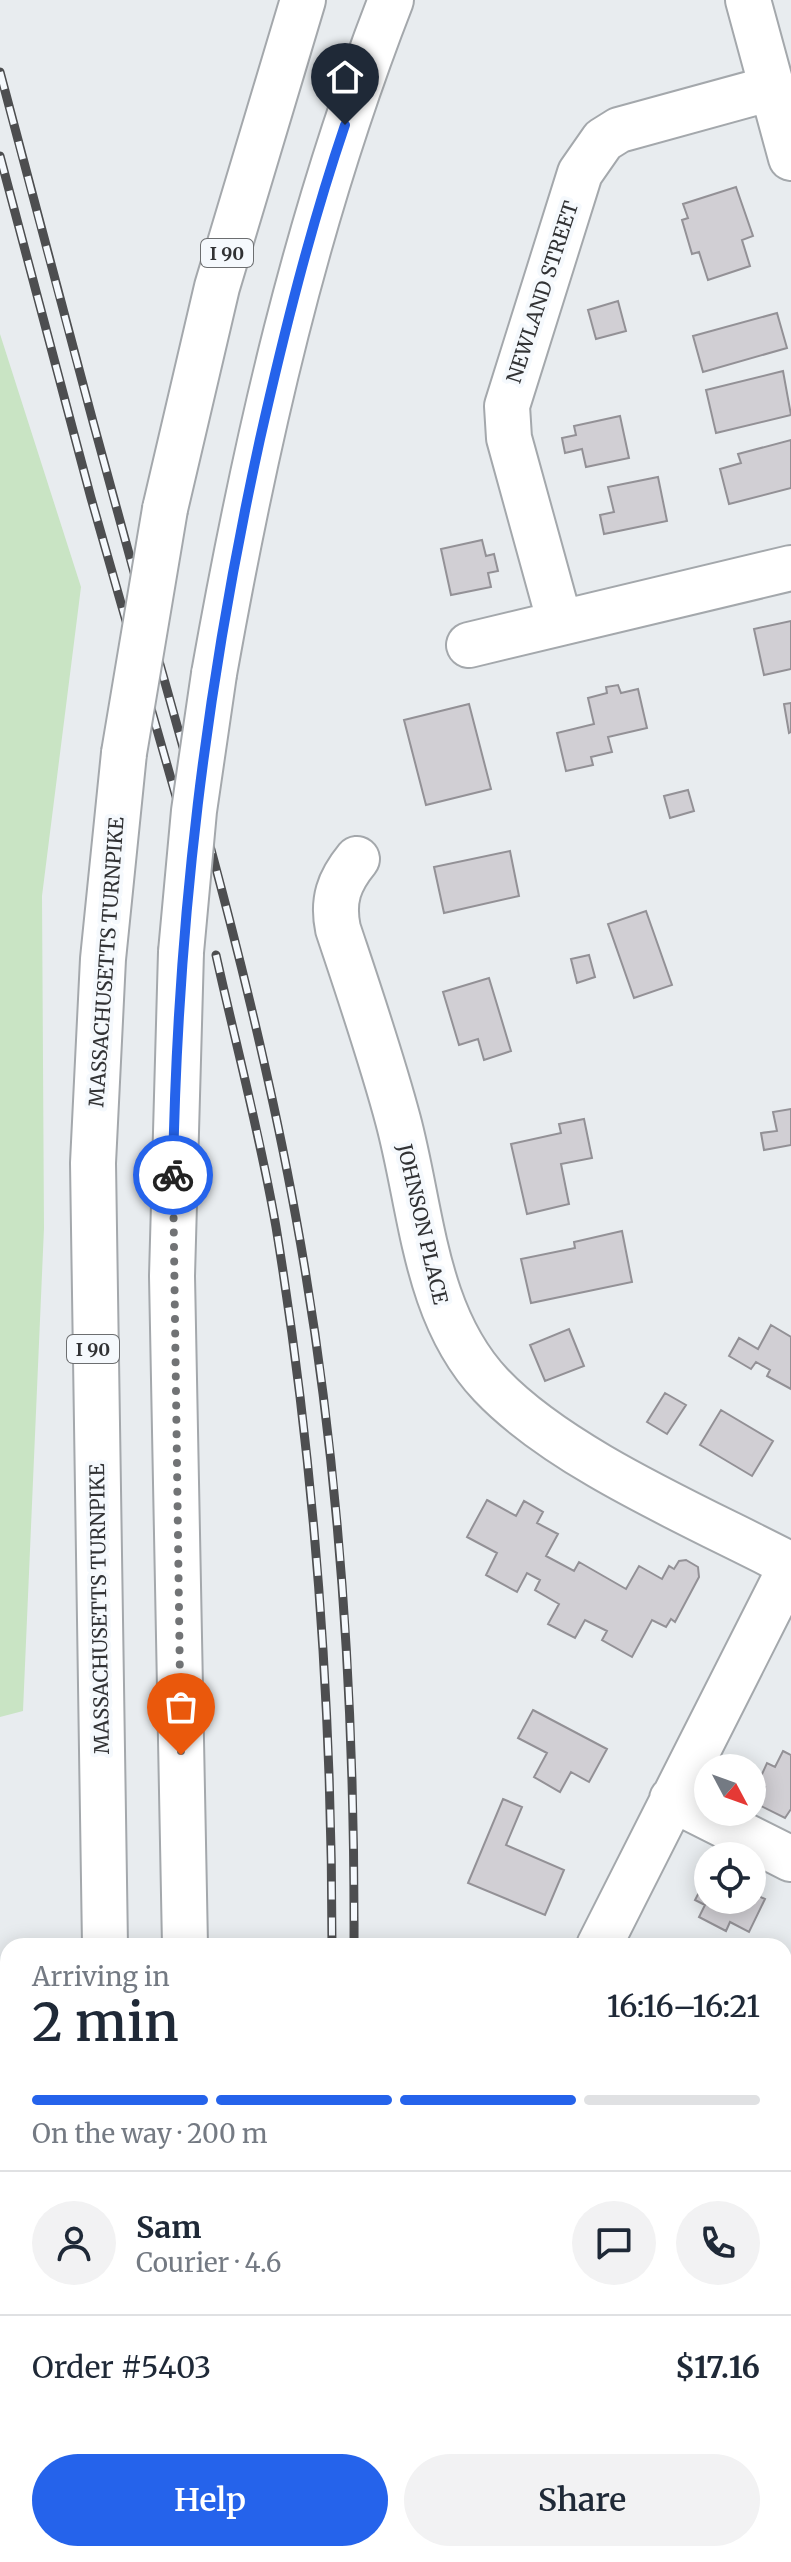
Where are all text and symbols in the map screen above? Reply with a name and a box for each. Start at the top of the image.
pin [311,43,379,125]
icon: home [323,55,367,99]
street label: NEWLAND STREET [501,198,583,386]
road number: I 90 [201,239,253,267]
street label: MASSACHUSETTS TURNPIKE [83,816,129,1108]
courier [133,1135,213,1215]
street label: JOHNSON PLACE [392,1140,454,1307]
icon: bike [151,1153,195,1197]
road number: I 90 [67,1335,119,1363]
street label: MASSACHUSETTS TURNPIKE [84,1463,114,1754]
pin [147,1673,215,1755]
icon: bag [159,1685,203,1729]
north arrow [694,1754,766,1826]
map controls [694,1754,766,1914]
button: locate [694,1842,766,1914]
text: Arriving in [32,1960,170,1993]
text: 16:16–16:21 [607,1987,760,2025]
text: 2 min [32,1990,179,2055]
text: On the way · 200 m [32,2117,268,2150]
button: person [32,2201,116,2285]
button: chat [572,2201,656,2285]
button: phone [676,2201,760,2285]
text: Sam [136,2208,201,2246]
text: Courier · 4.6 [136,2246,282,2279]
text: Order #5403 [32,2348,211,2386]
text: $17.16 [675,2348,760,2386]
button: Help [32,2454,388,2546]
button: Share [404,2454,760,2546]

